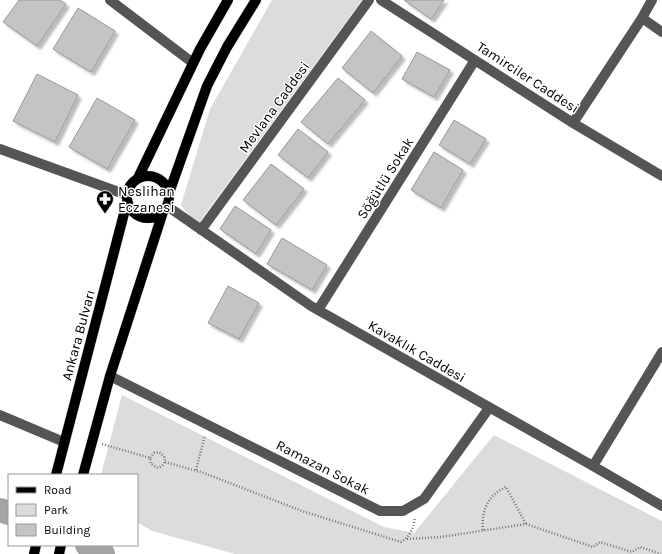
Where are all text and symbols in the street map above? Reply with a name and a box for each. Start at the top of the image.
street label: Tamirciler Caddesi [473,38,582,117]
street label: Mevlana Caddesi [236,58,313,156]
street label: Söğütlü Sokak [354,134,417,222]
place label: Neslihan Eczanesi [118,183,175,216]
pharmacy icon: Neslihan Eczanesi [95,189,115,214]
street label: Ankara Bulvarı [58,288,99,382]
street label: Kavaklık Caddesi [365,317,469,386]
street label: Ramazan Sokak [273,437,373,498]
legend [8,474,138,546]
text: Road [44,483,72,497]
text: Park [44,503,69,517]
text: Building [44,523,91,537]

